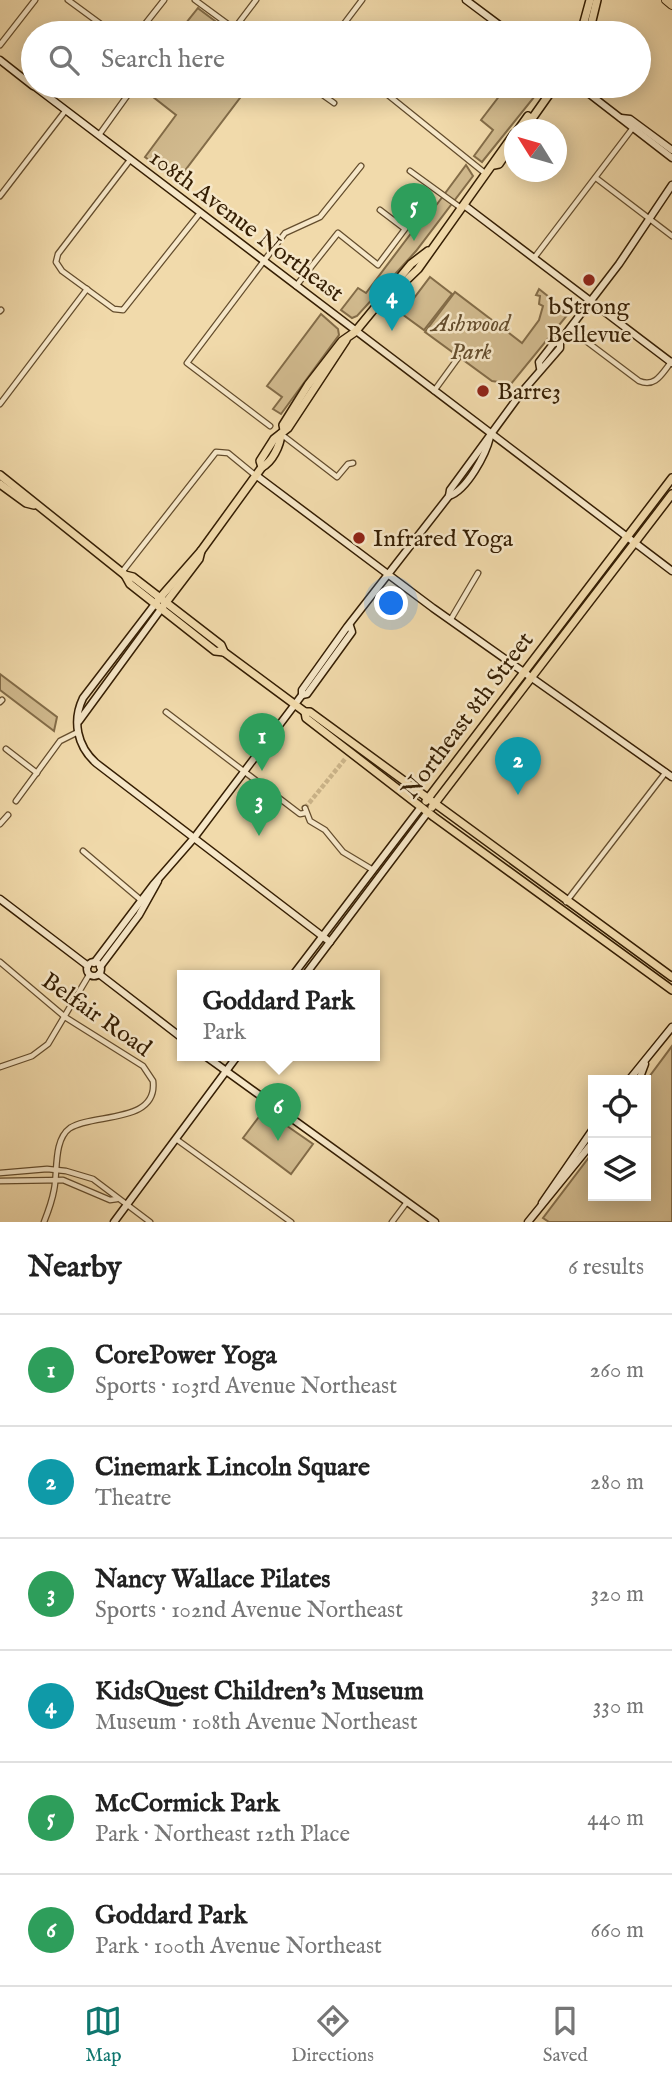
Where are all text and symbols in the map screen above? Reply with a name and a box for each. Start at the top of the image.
search box [21,21,651,98]
icon: search [45,41,83,79]
text: Search here [101,43,225,76]
north arrow [504,119,567,182]
street label: 108th Avenue Northeast [143,143,350,309]
pin: 5 [391,183,437,241]
marker: bStrong Bellevue [581,272,597,288]
pin: 4 [369,273,415,331]
place label: bStrong Bellevue [546,292,632,351]
park label: Ashwood Park [429,309,512,368]
place label: Barre3 [497,377,561,408]
marker: Barre3 [475,383,491,399]
place label: Infrared Yoga [373,524,514,555]
marker: Infrared Yoga [351,530,367,546]
your location [374,586,408,620]
street label: Northeast 8th Street [395,626,541,806]
pin: 1 [239,713,285,771]
pin: 2 [495,737,541,795]
pin: 3 [236,778,282,836]
street label: Belfair Road [35,966,157,1065]
popup [177,970,380,1061]
text: Goddard Park [202,985,355,1018]
text: Park [202,1018,246,1047]
map controls [588,1075,651,1201]
button: locate [588,1075,651,1138]
pin: 6 [255,1083,301,1141]
button: layers [588,1138,651,1201]
text: Nearby [28,1249,121,1287]
text: 6 results [568,1253,644,1282]
text: CorePower Yoga [95,1339,277,1372]
text: 1 [47,1356,55,1385]
text: 260 m [589,1356,644,1385]
text: Sports · 103rd Avenue Northeast [95,1372,397,1401]
text: Cinemark Lincoln Square [95,1451,370,1484]
text: 2 [46,1468,56,1497]
text: 280 m [590,1468,644,1497]
text: Theatre [95,1484,171,1513]
text: Nancy Wallace Pilates [95,1563,331,1596]
text: 3 [47,1580,55,1609]
text: 320 m [591,1580,644,1609]
text: Sports · 102nd Avenue Northeast [95,1596,403,1625]
text: KidsQuest Children's Museum [95,1675,424,1708]
text: 4 [45,1692,57,1721]
text: 330 m [593,1692,644,1721]
text: Museum · 108th Avenue Northeast [95,1708,418,1737]
text: McCormick Park [95,1787,280,1820]
text: 5 [47,1804,55,1833]
text: 440 m [587,1804,644,1833]
text: Park · Northeast 12th Place [95,1820,350,1849]
text: Goddard Park [95,1899,247,1932]
text: 6 [46,1916,56,1945]
text: 660 m [591,1916,644,1945]
text: Park · 100th Avenue Northeast [95,1932,382,1961]
tab: Map [84,2002,122,2068]
tab: Directions [291,2002,374,2068]
tab: Saved [543,2002,588,2068]

